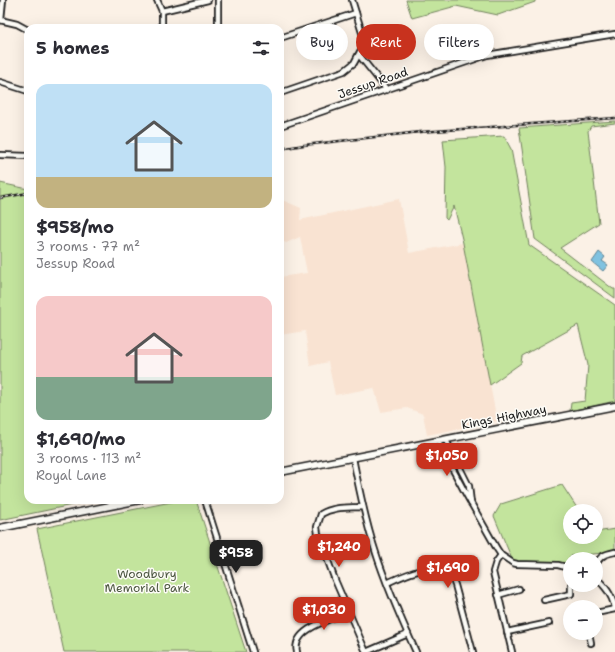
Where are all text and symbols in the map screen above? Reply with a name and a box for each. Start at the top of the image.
chip: Buy [296,24,348,60]
chip: Rent [356,24,416,60]
chip: Filters [424,24,494,60]
text: 5 homes [36,37,109,59]
icon: filters [250,37,272,59]
street label: Jessup Road [336,63,410,102]
icon: home [118,110,190,182]
text: $958/mo [36,216,114,238]
text: 3 rooms · 77 m² [36,238,140,255]
text: Jessup Road [36,255,115,272]
icon: home [118,322,190,394]
street label: Kings Highway [460,401,548,433]
text: $1,690/mo [36,428,126,450]
pin: $1,050 [414,443,480,477]
text: $1,050 [425,447,469,464]
text: 3 rooms · 113 m² [36,450,141,467]
text: Royal Lane [36,467,107,484]
map controls [563,504,603,640]
button: locate [563,504,603,544]
pin: $1,240 [306,534,372,568]
text: $1,240 [317,538,361,555]
pin: $958 [212,540,260,574]
text: $958 [219,544,253,561]
button: + [563,552,603,592]
pin: $1,690 [415,555,481,589]
text: $1,690 [426,559,470,576]
park label: Woodbury Memorial Park [105,566,190,596]
pin: $1,030 [291,597,357,631]
button: − [563,600,603,640]
text: $1,030 [302,601,346,618]

